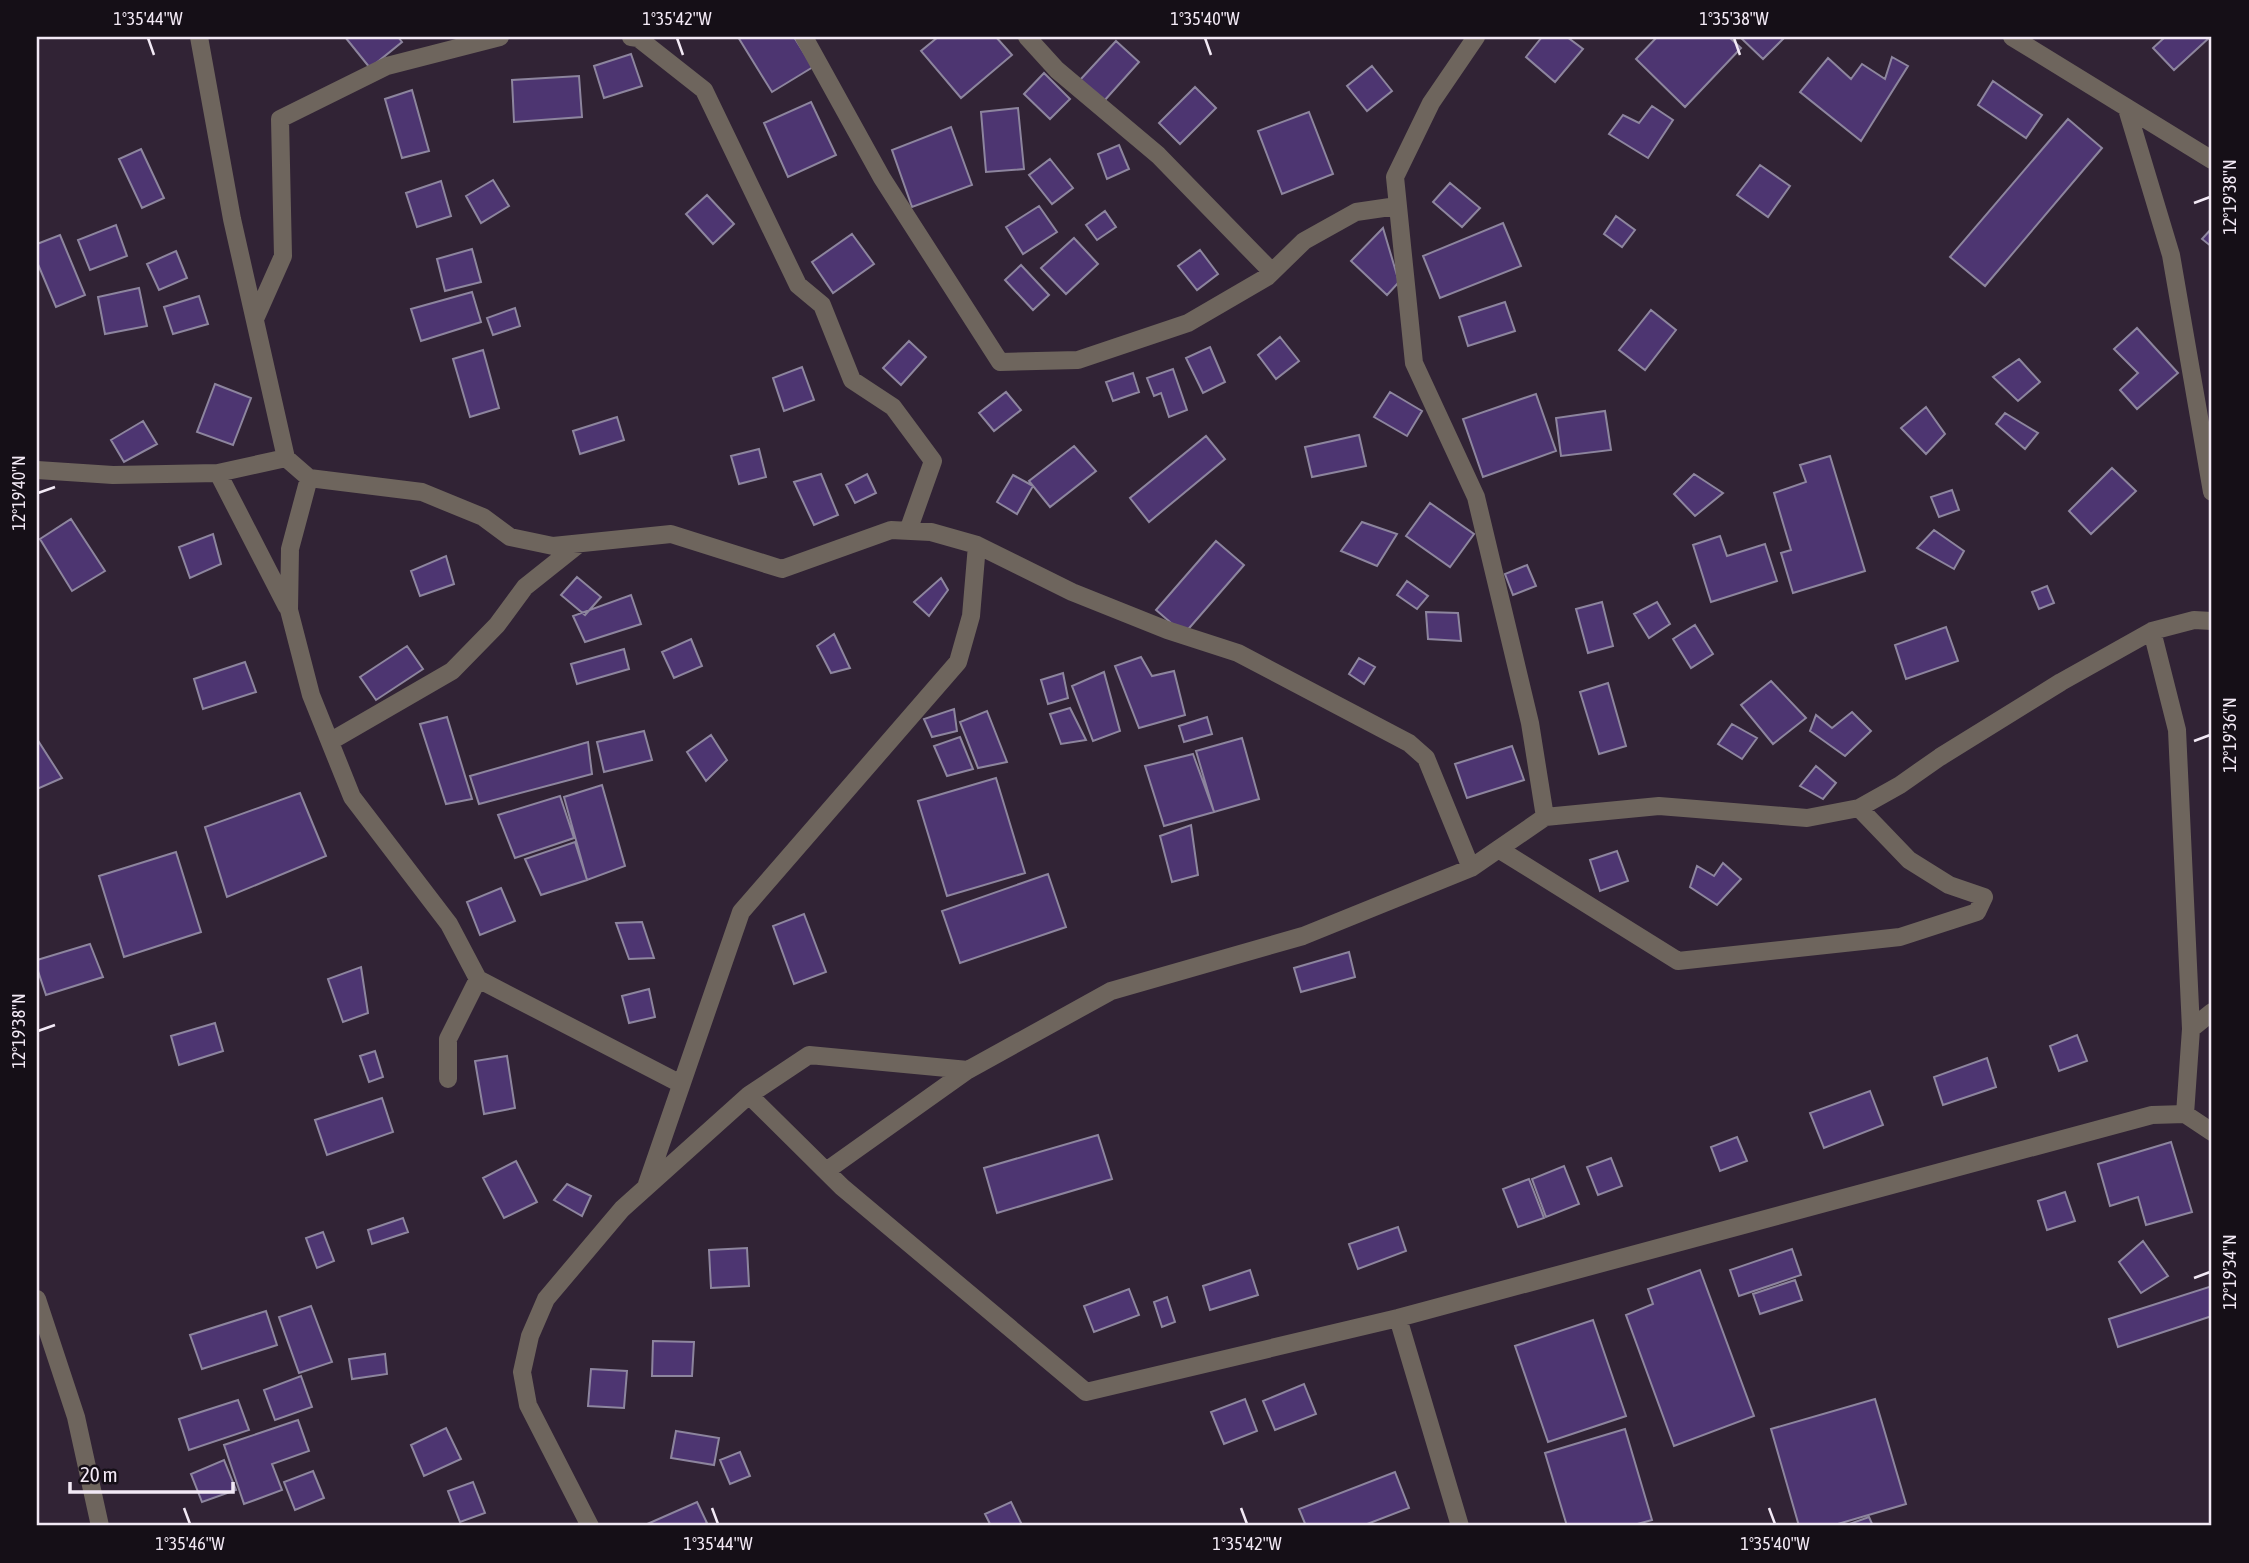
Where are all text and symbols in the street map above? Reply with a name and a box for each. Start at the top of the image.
text: 1°35'44"W [113,8,183,29]
text: 1°35'42"W [642,8,712,29]
text: 1°35'40"W [1170,8,1240,29]
text: 1°35'38"W [1699,8,1769,29]
text: 12°19'38"N [2219,159,2240,235]
text: 12°19'40"N [8,455,29,531]
text: 12°19'36"N [2219,697,2240,773]
text: 12°19'38"N [8,993,29,1069]
text: 12°19'34"N [2219,1234,2240,1310]
scale bar [70,1451,233,1495]
text: 20 m [80,1462,118,1486]
text: 1°35'46"W [155,1533,225,1554]
text: 1°35'44"W [683,1533,753,1554]
text: 1°35'42"W [1212,1533,1282,1554]
text: 1°35'40"W [1740,1533,1810,1554]

